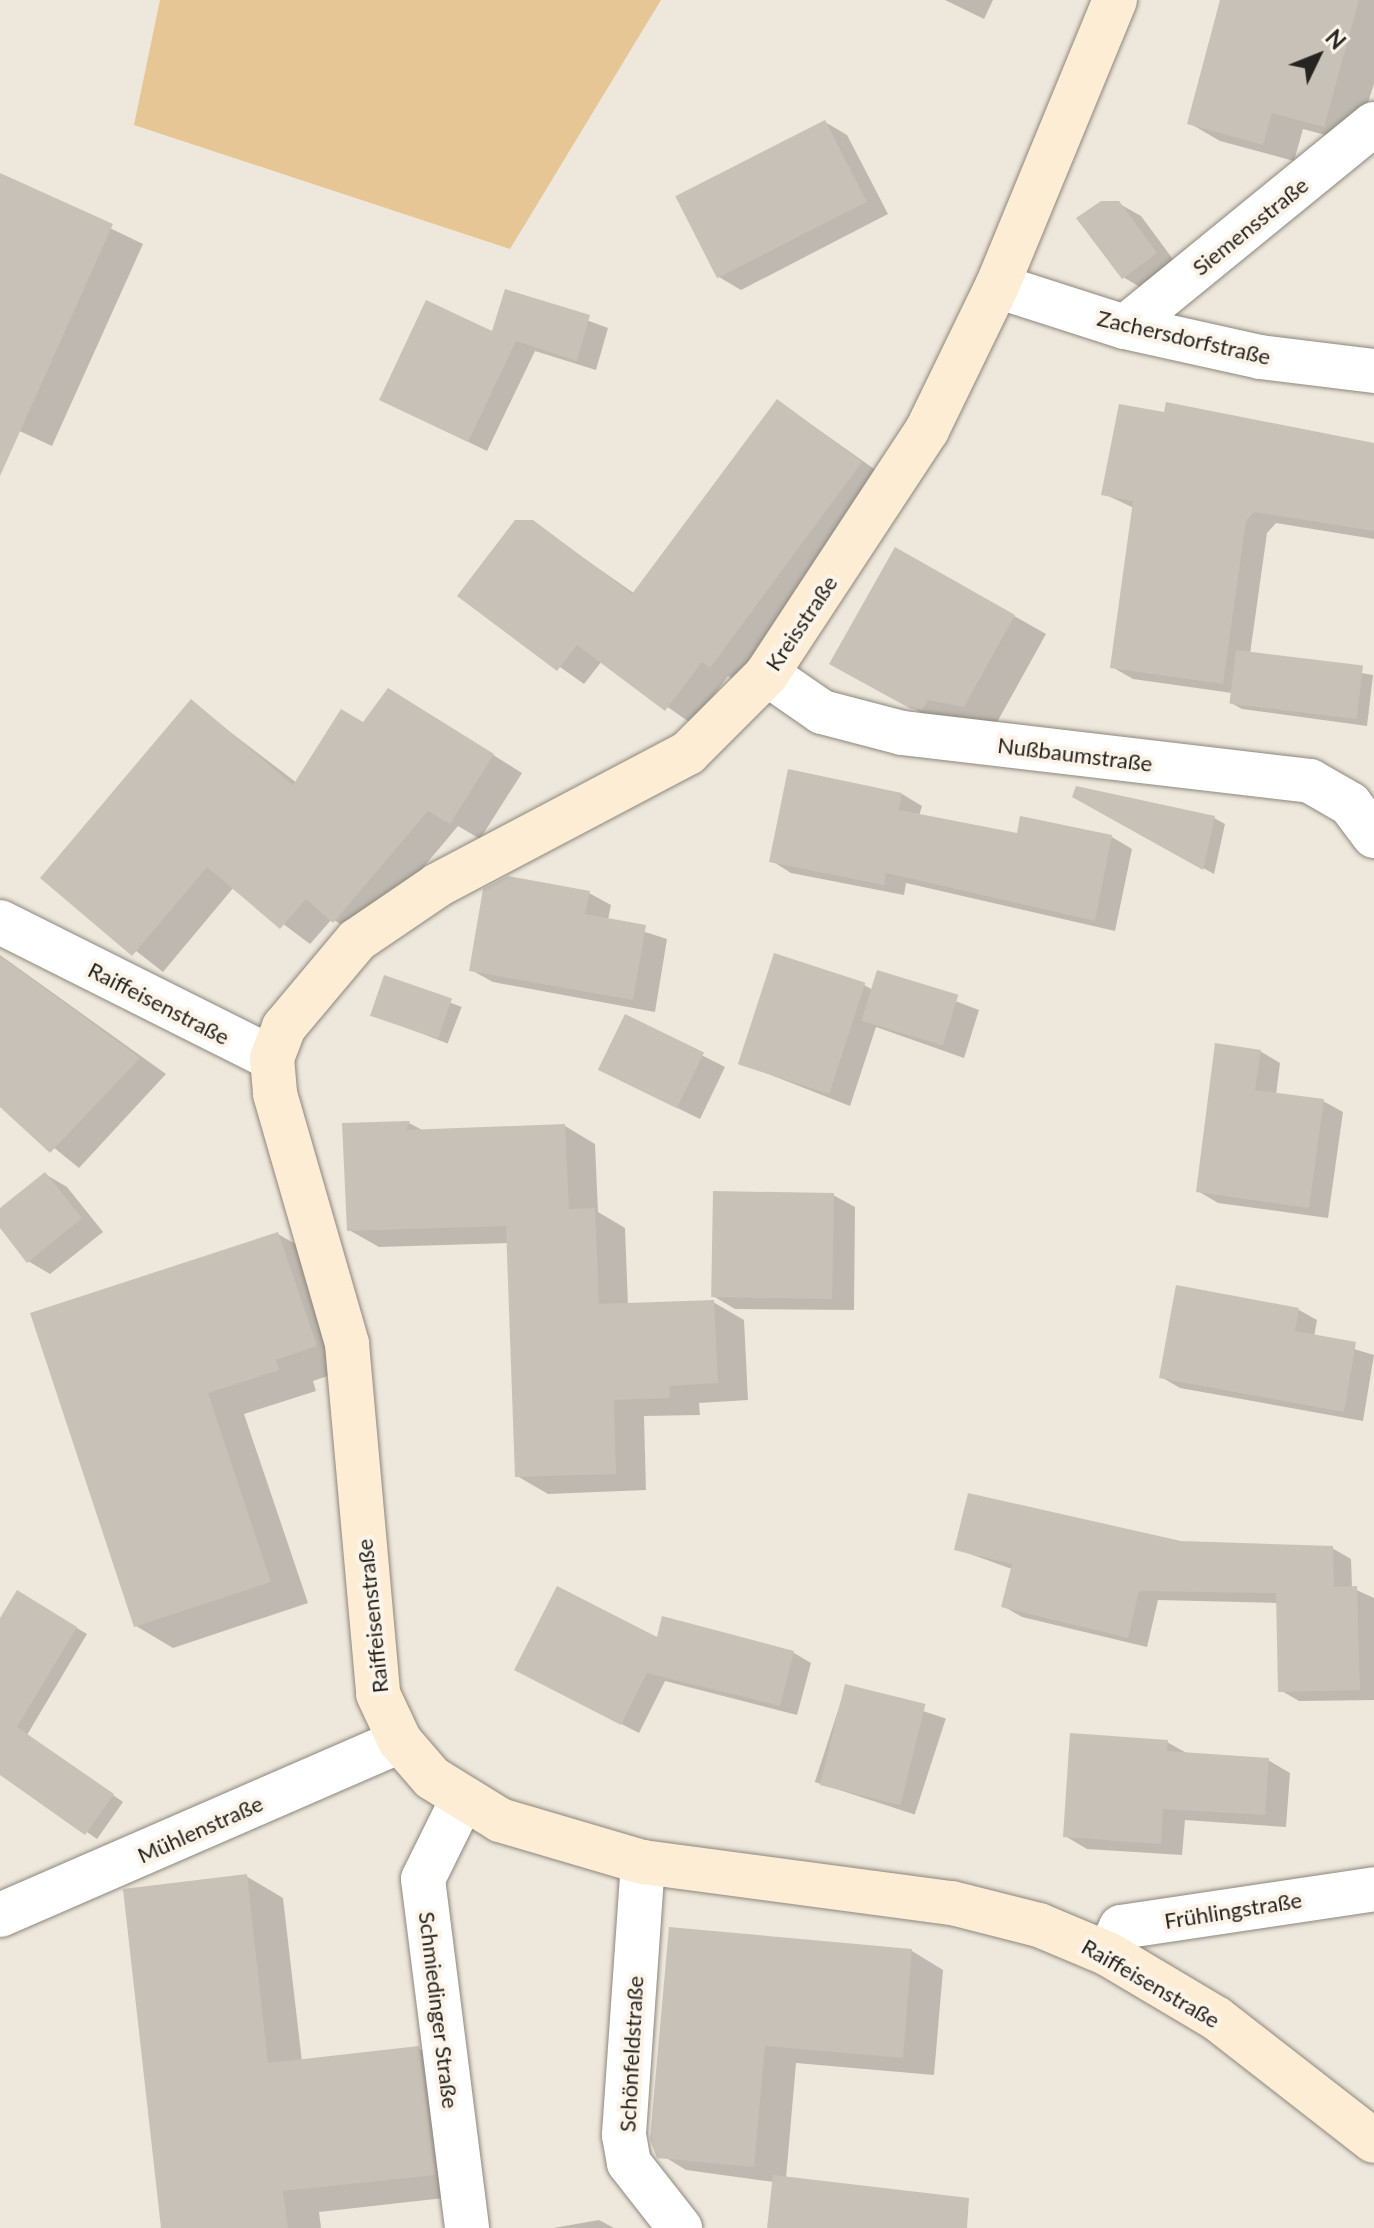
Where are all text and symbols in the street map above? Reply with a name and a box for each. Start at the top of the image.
north arrow [1278,16,1358,96]
text: N [1320,24,1352,55]
street label: Siemensstraße [1187,171,1313,281]
street label: Zachersdorfstraße [1095,304,1273,370]
street label: Kreisstraße [760,570,842,676]
street label: Nußbaumstraße [996,731,1154,777]
street label: Raiffeisenstraße [84,956,234,1050]
street label: Raiffeisenstraße [351,1538,393,1694]
street label: Mühlenstraße [133,1790,267,1868]
street label: Frühlingstraße [1162,1886,1304,1934]
street label: Schmiedinger Straße [414,1910,464,2110]
street label: Raiffeisenstraße [1077,1933,1225,2033]
street label: Schönfeldstraße [614,1975,648,2133]

